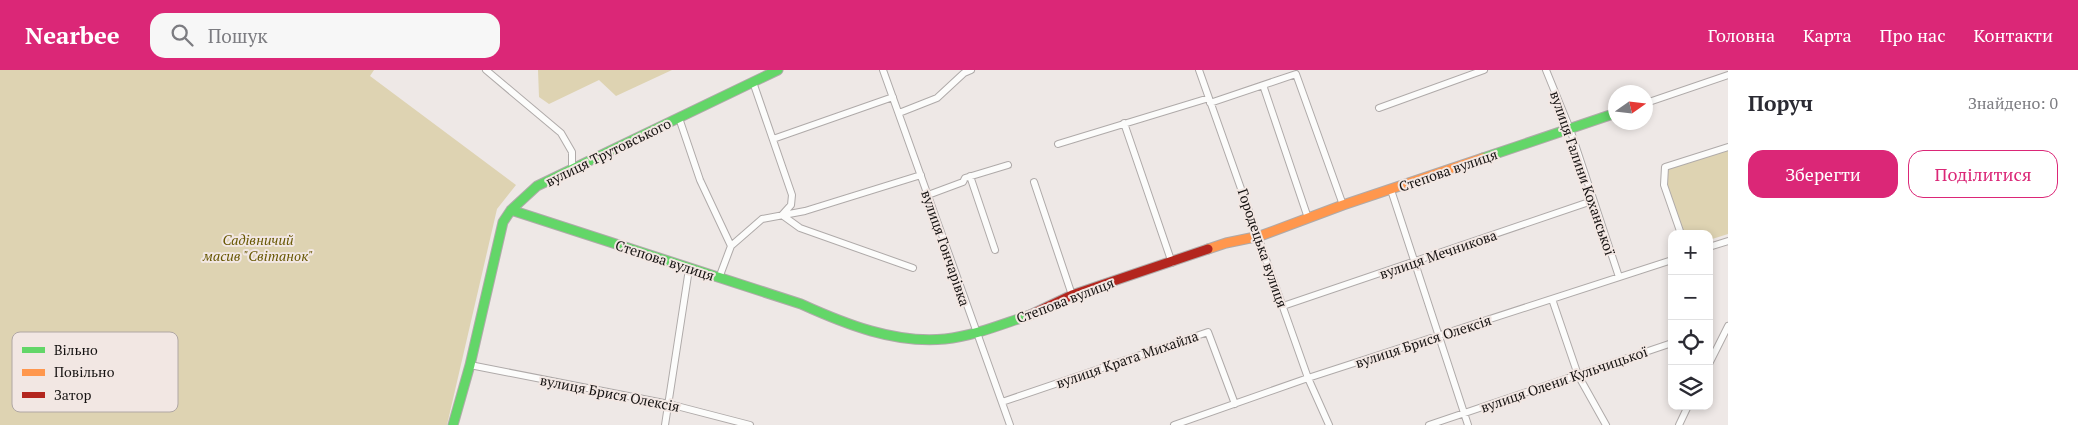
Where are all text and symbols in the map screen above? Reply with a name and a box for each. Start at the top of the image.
search box [150,13,500,58]
text: Nearbee [25,19,120,51]
icon: search [168,21,196,49]
text: Пошук [208,23,268,48]
text: Головна [1708,23,1775,47]
text: Карта [1803,23,1852,47]
text: Про нас [1880,23,1946,47]
text: Контакти [1974,23,2053,47]
north arrow [1608,85,1653,130]
street label: вулиця Галини Коханської [1546,88,1620,258]
text: Поруч [1748,89,1813,117]
text: Знайдено: 0 [1968,92,2058,114]
street label: вулиця Трутовського [542,113,674,191]
street label: Степова вулиця [1396,144,1500,196]
button: Зберегти [1748,150,1898,198]
button: Поділитися [1908,150,2058,198]
street label: Городецька вулиця [1234,186,1292,310]
street label: вулиця Гончарівка [917,187,975,309]
street label: вулиця Мечникова [1377,225,1499,283]
park label: Садівничий масив "Світанок" [202,230,313,265]
map controls [1668,230,1713,410]
button: + [1668,230,1713,275]
street label: Степова вулиця [613,235,717,285]
street label: Степова вулиця [1013,273,1117,327]
button: − [1668,275,1713,320]
street label: вулиця Брися Олексія [1353,310,1493,372]
button: locate [1668,320,1713,365]
street label: вулиця Крата Михайла [1053,326,1201,392]
legend [12,332,178,412]
text: Вільно [54,340,98,359]
street label: вулиця Олени Кульчицької [1478,341,1650,417]
text: Повільно [54,362,115,381]
button: layers [1668,365,1713,410]
street label: вулиця Брися Олексія [538,370,682,416]
text: Затор [54,385,91,404]

